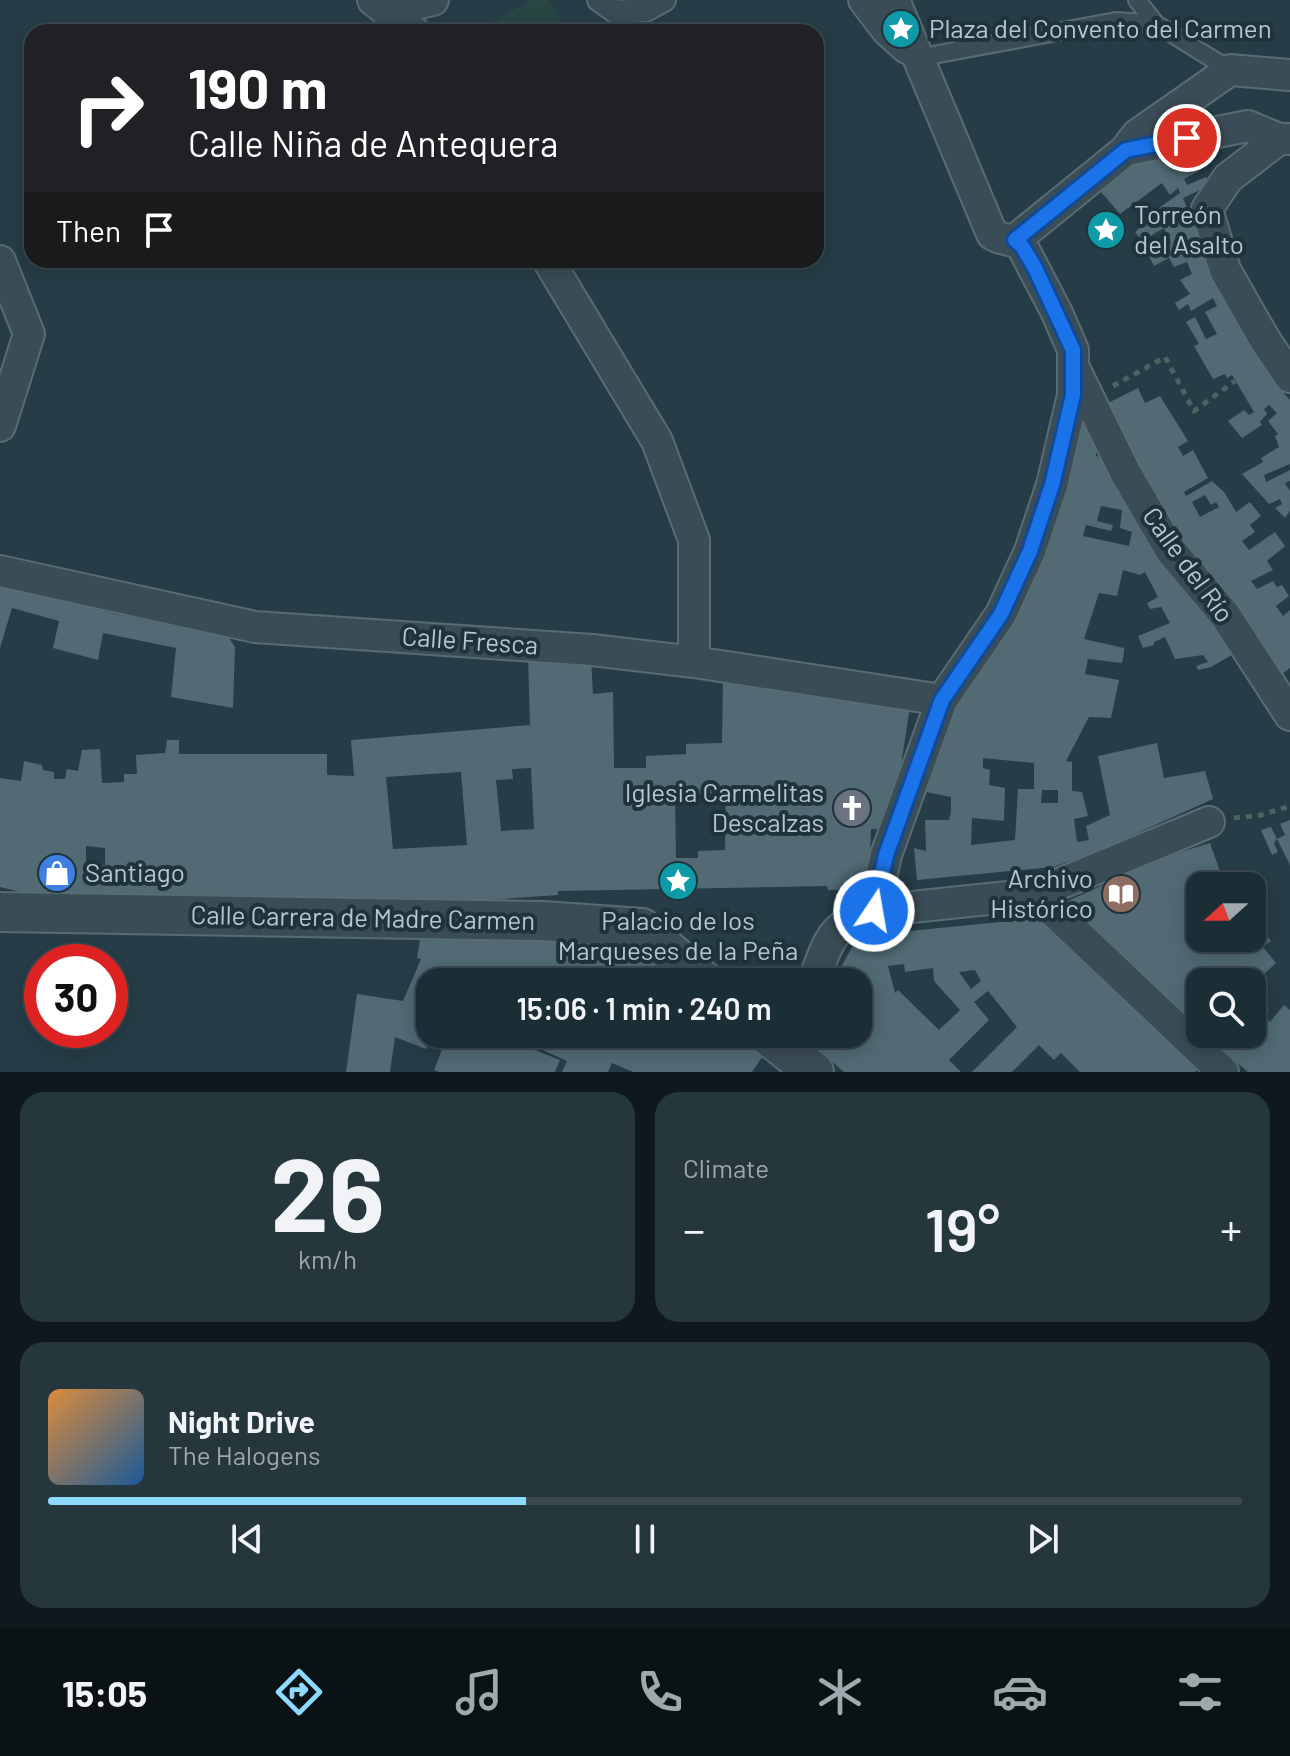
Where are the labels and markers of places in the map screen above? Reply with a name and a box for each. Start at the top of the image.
place icon: Plaza del Convento del Carmen [880,8,922,50]
place label: Plaza del Convento del Carmen [929,12,1272,43]
pin [1153,104,1221,172]
place label: Torreón del Asalto [1134,198,1244,259]
place icon: Torreón del Asalto [1085,209,1127,251]
place label: Iglesia Carmelitas Descalzas [625,776,824,837]
church icon: Iglesia Carmelitas Descalzas [831,787,873,829]
shop icon: Santiago [36,852,78,894]
place label: Santiago [85,856,185,887]
place icon: Palacio de los Marqueses de la Peña [657,860,699,902]
place label: Archivo Histórico [990,862,1093,923]
library icon: Archivo Histórico [1100,873,1142,915]
place label: Palacio de los Marqueses de la Peña [558,904,798,965]

